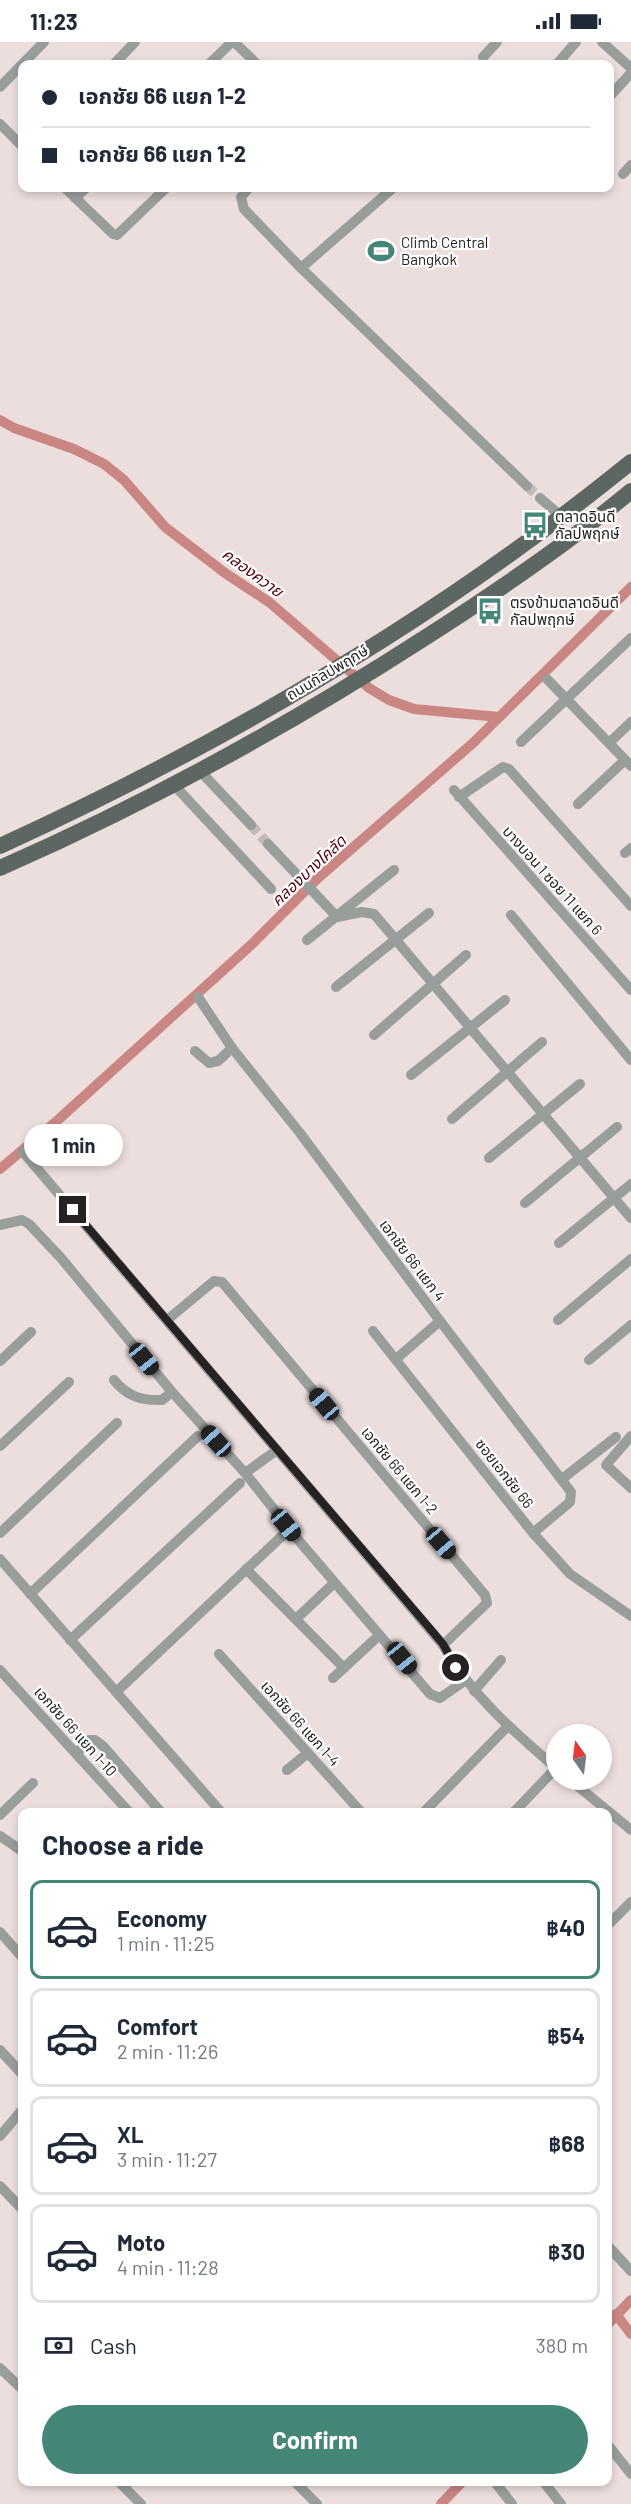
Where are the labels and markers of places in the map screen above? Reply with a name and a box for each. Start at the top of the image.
place label: Climb Central Bangkok [401,233,488,268]
sports icon: Climb Central Bangkok [366,236,396,266]
place label: ตลาดอินดี กัลปพฤกษ์ [555,507,620,542]
bus stop icon: ตลาดอินดี กัลปพฤกษ์ [520,510,550,540]
place label: ตรงข้ามตลาดอินดี กัลปพฤกษ์ [510,593,619,628]
bus stop icon: ตรงข้ามตลาดอินดี กัลปพฤกษ์ [475,596,505,626]

